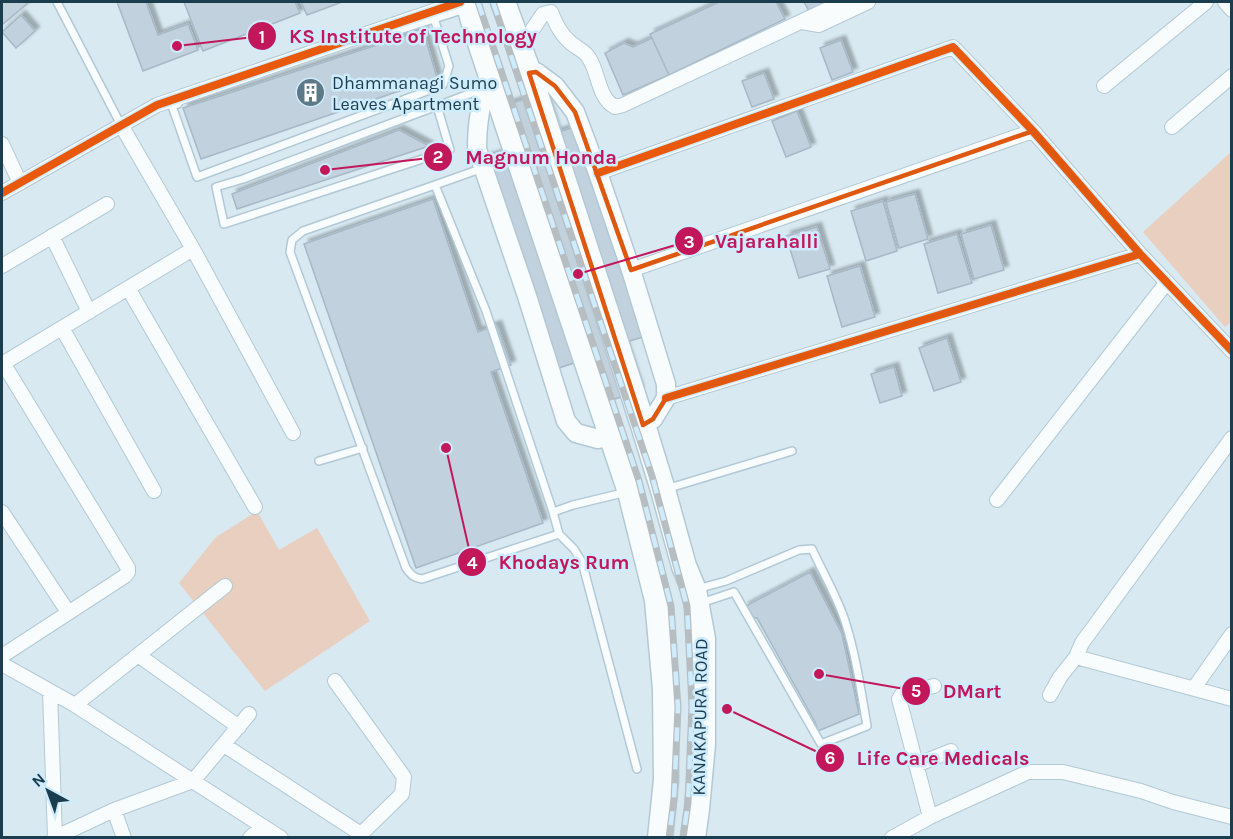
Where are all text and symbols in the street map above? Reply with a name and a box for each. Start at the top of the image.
callout: KS Institute of Technology [247,17,549,55]
text: KS Institute of Technology [289,25,537,48]
text: 1 [259,26,265,48]
place label: Dhammanagi Sumo Leaves Apartment [332,72,497,115]
building icon: Dhammanagi Sumo Leaves Apartment [295,77,327,109]
callout: Magnum Honda [423,138,629,176]
text: 2 [433,146,443,168]
text: Magnum Honda [465,146,617,169]
callout: Vajarahalli [674,222,831,260]
text: Vajarahalli [715,230,819,253]
text: 3 [683,231,695,253]
callout: Khodays Rum [457,543,642,581]
text: Khodays Rum [499,551,629,574]
text: 4 [467,552,478,574]
street label: KANAKAPURA ROAD [688,638,712,796]
callout: DMart [901,672,1014,710]
text: 5 [911,680,921,702]
text: DMart [943,680,1001,703]
callout: Life Care Medicals [815,739,1042,777]
text: 6 [825,747,836,769]
text: Life Care Medicals [856,747,1030,770]
north arrow [18,761,78,821]
text: N [28,769,49,791]

